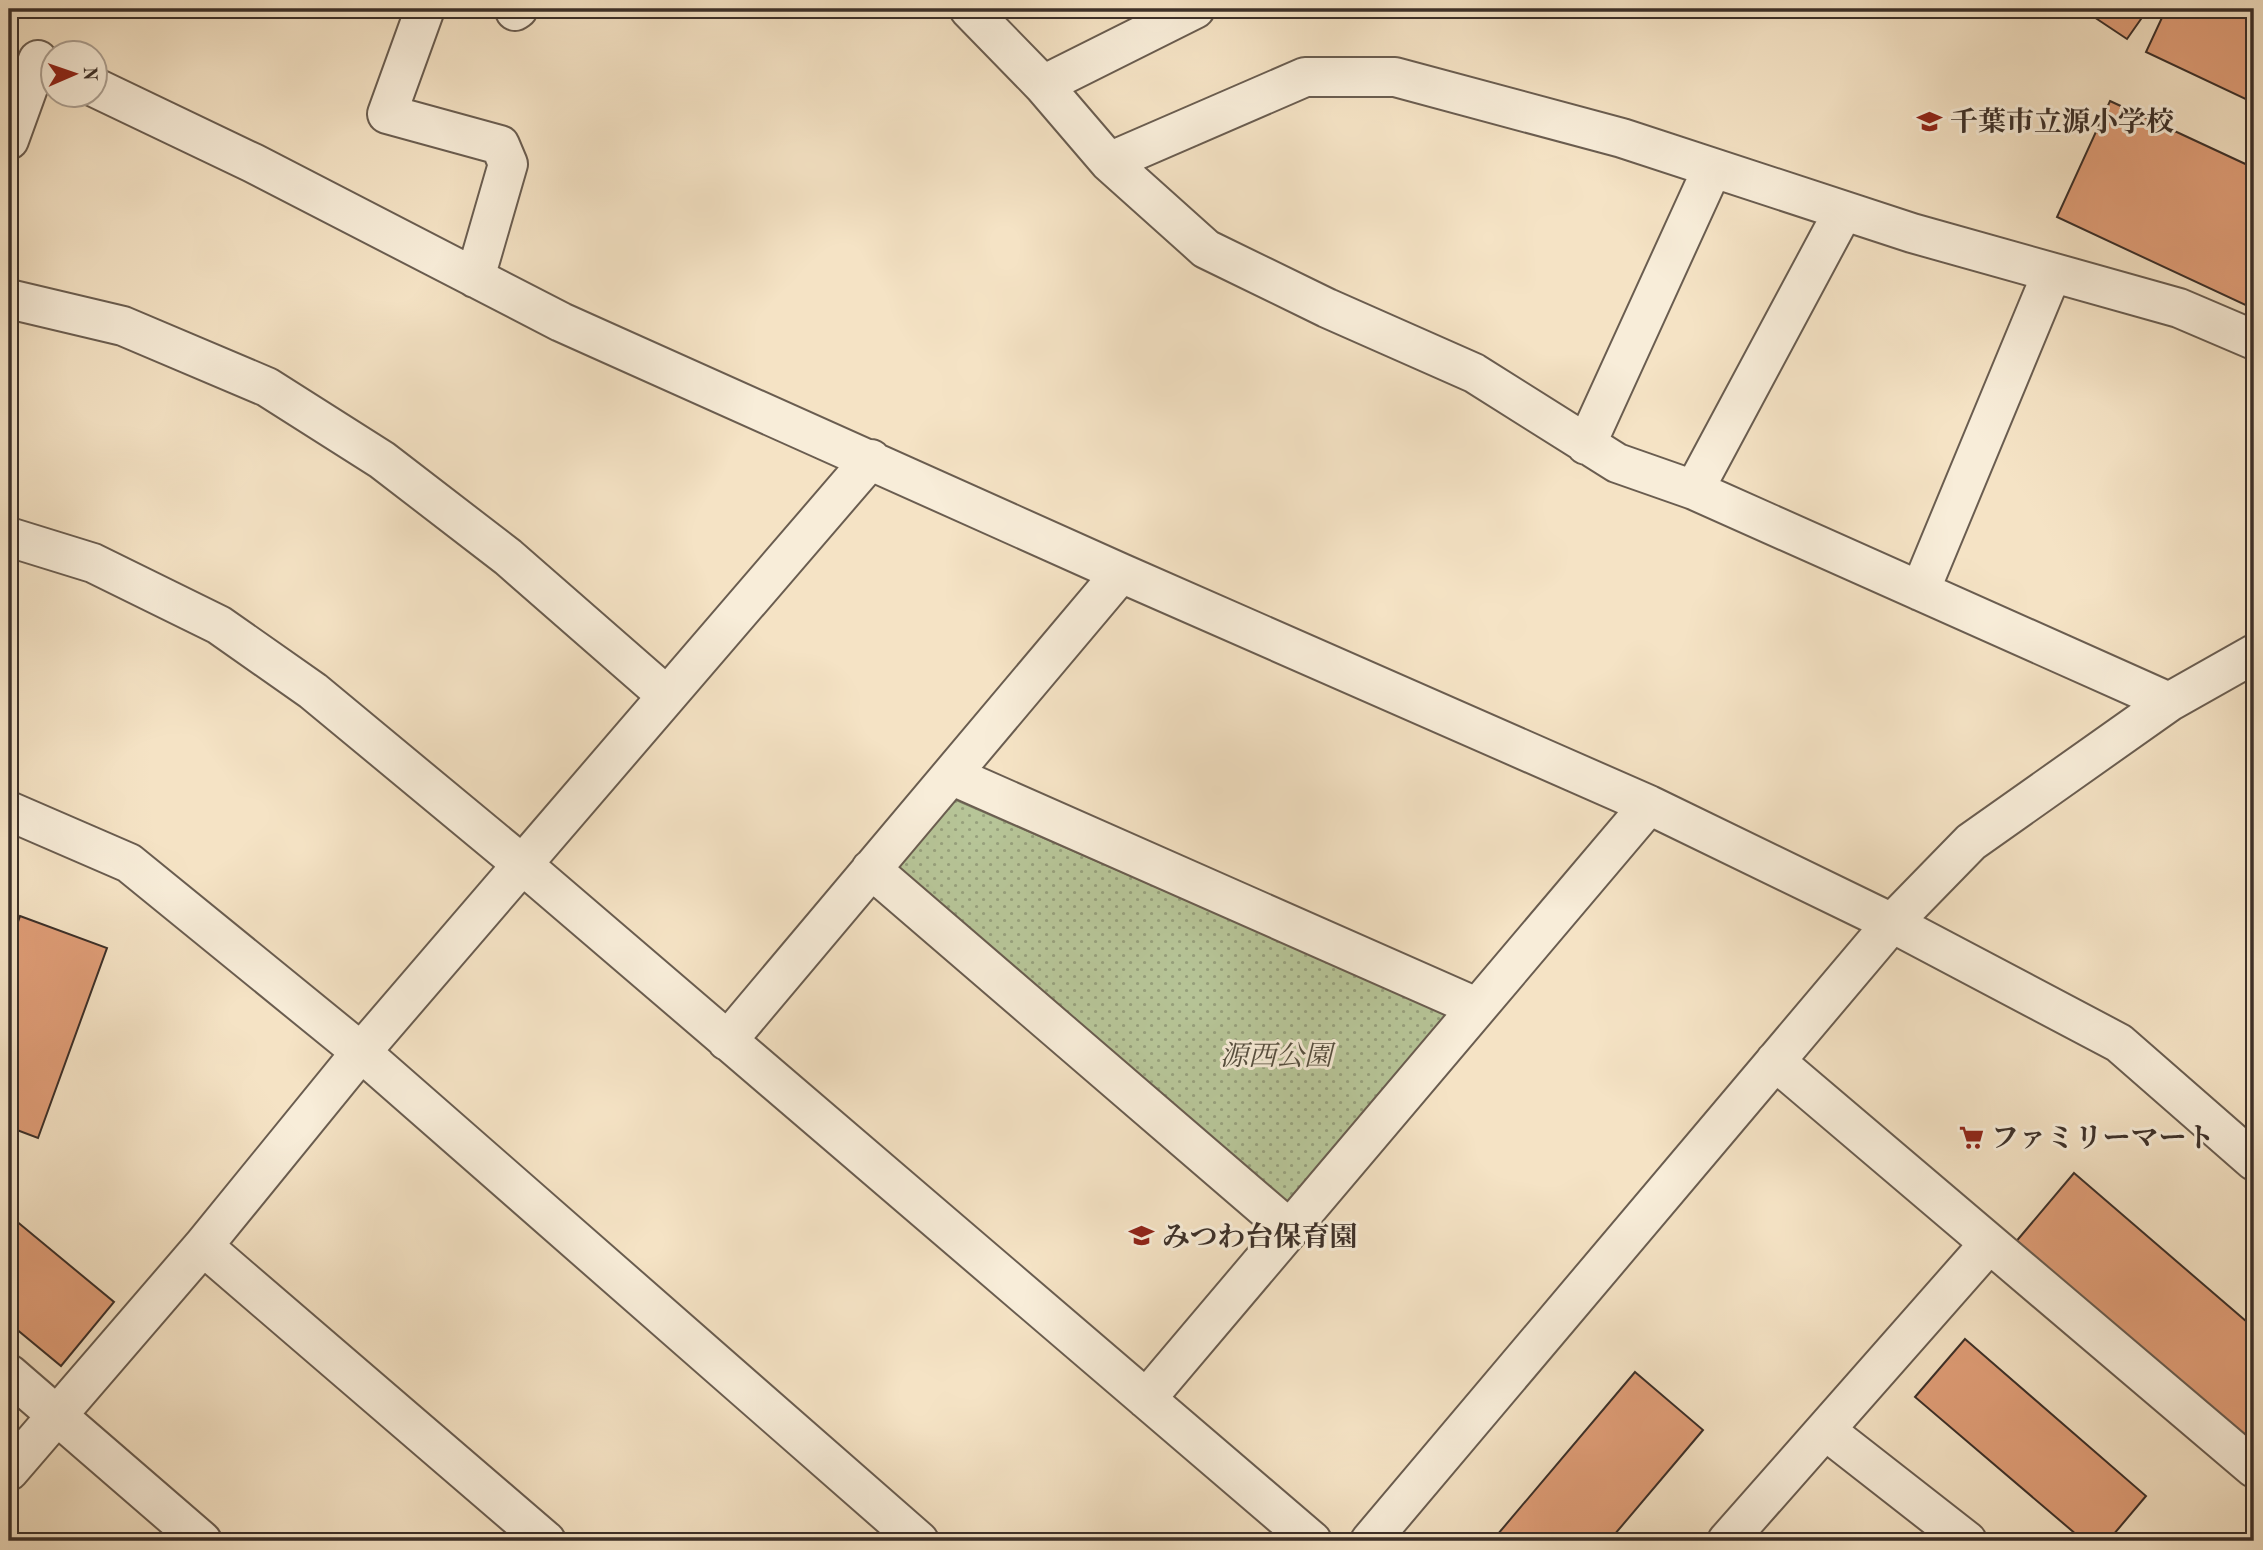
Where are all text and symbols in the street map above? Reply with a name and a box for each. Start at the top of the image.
north arrow [38,38,108,108]
text: N [79,66,98,82]
school or university icon: 千葉市立源小学校 [1916,107,1944,135]
place label: 千葉市立源小学校 [1950,107,2174,138]
park label: 源西公園 [1220,1041,1336,1072]
supermarket icon: ファミリーマート [1957,1123,1985,1151]
place label: ファミリーマート [1991,1124,2214,1154]
school or university icon: みつわ台保育園 [1128,1222,1156,1250]
place label: みつわ台保育園 [1162,1222,1357,1253]

